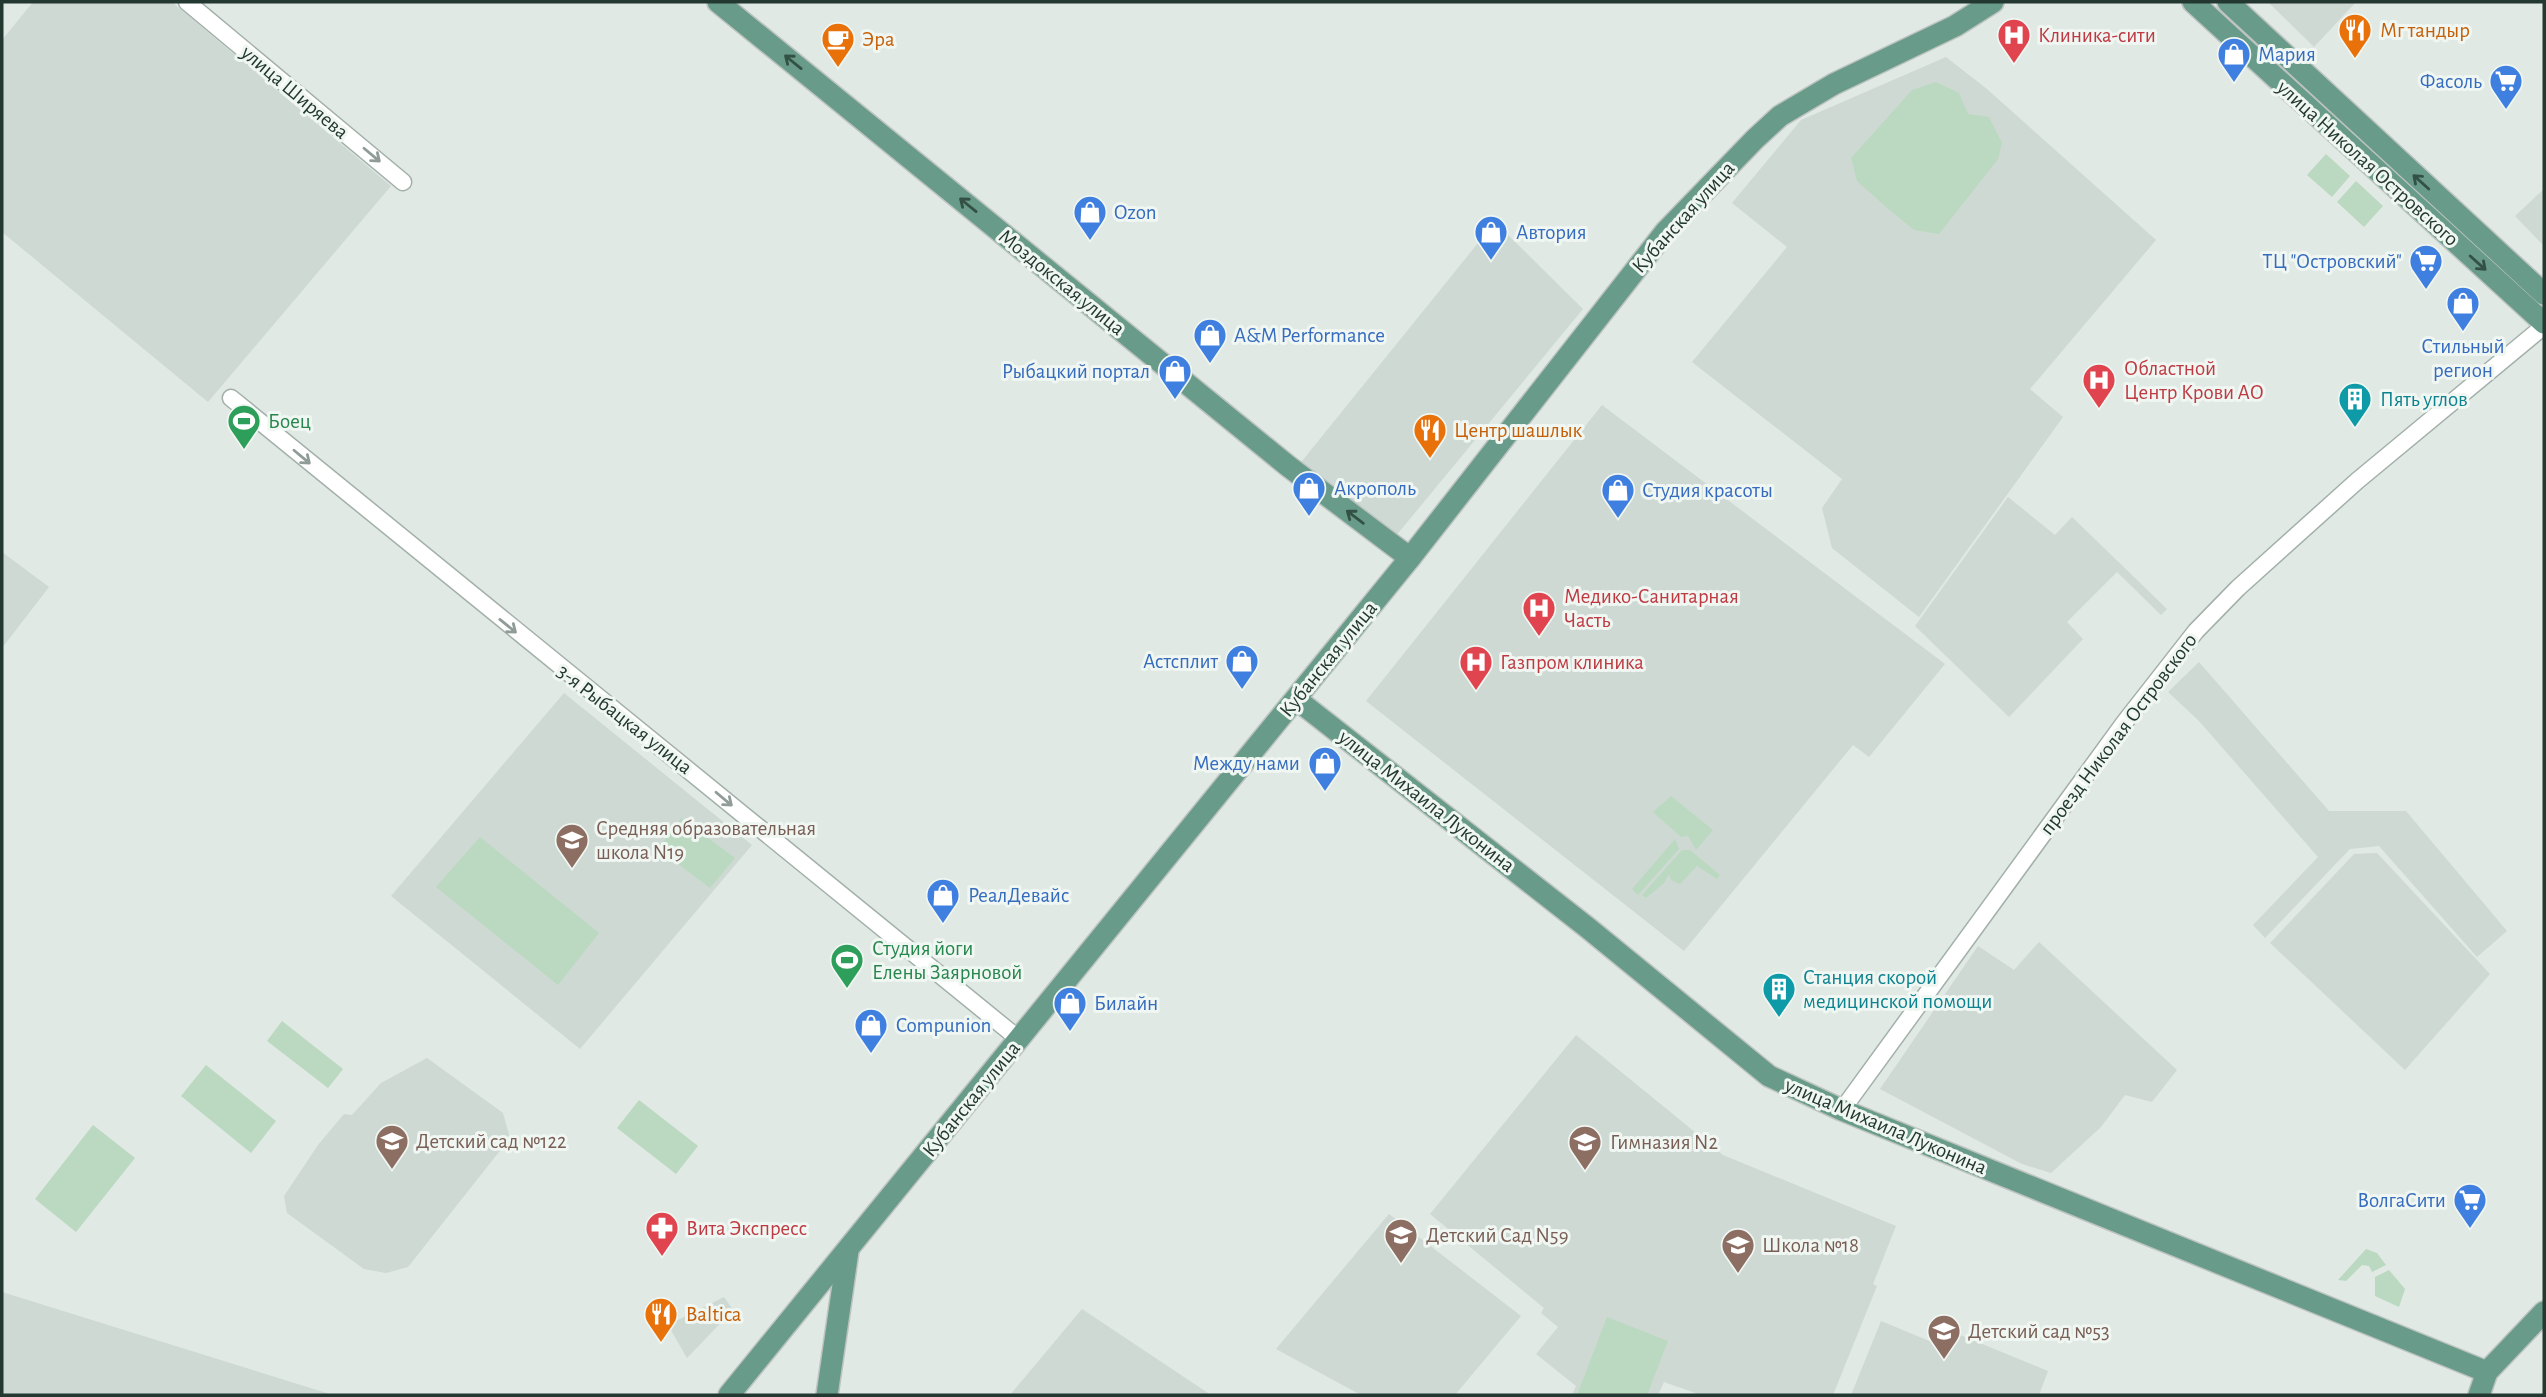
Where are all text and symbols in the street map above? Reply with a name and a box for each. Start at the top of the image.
restaurant icon: Мг тандыр [2336,11,2374,60]
hospital icon: Клиника-сити [1995,16,2033,65]
cafe icon: Эра [819,20,857,69]
place label: Мг тандыр [2380,20,2470,41]
place label: Клиника-сити [2038,25,2156,46]
place label: Эра [862,29,895,50]
shop icon: Мария [2215,35,2253,84]
street label: улица Ширяева [236,41,353,143]
place label: Мария [2258,44,2316,65]
one-way arrow [784,55,802,70]
supermarket icon: Фасоль [2487,62,2525,111]
place label: Фасоль [2420,71,2482,92]
street label: улица Николая Островского [2272,76,2462,250]
one-way arrow [362,148,380,163]
street label: Кубанская улица [1628,157,1739,277]
one-way arrow [2413,173,2430,190]
shop icon: Ozon [1071,193,1109,242]
one-way arrow [960,198,978,213]
place label: Ozon [1114,202,1157,223]
shop icon: Автория [1472,213,1510,262]
place label: Автория [1516,222,1587,243]
street label: Моздокская улица [995,225,1129,340]
supermarket icon: ТЦ "Островский" [2407,242,2445,291]
place label: ТЦ "Островский" [2263,251,2402,272]
one-way arrow [2469,255,2486,272]
shop icon: Стильный регион [2444,284,2482,333]
shop icon: A&M Performance [1191,316,1229,365]
place label: A&M Performance [1234,325,1385,346]
place label: Стильный регион [2421,336,2505,381]
shop icon: Рыбацкий портал [1156,352,1194,401]
place label: Областной Центр Крови АО [2124,358,2264,403]
place label: Рыбацкий портал [1002,361,1150,382]
hospital icon: Областной Центр Крови АО [2080,361,2118,410]
building icon: Пять углов [2336,380,2374,429]
place label: Пять углов [2380,389,2468,410]
sports icon: Боец [225,402,263,451]
place label: Боец [268,411,311,432]
restaurant icon: Центр шашлык [1411,411,1449,460]
place label: Центр шашлык [1454,420,1582,441]
one-way arrow [293,449,311,465]
shop icon: Акрополь [1290,469,1328,518]
shop icon: Студия красоты [1599,471,1637,520]
place label: Акрополь [1334,478,1416,499]
place label: Студия красоты [1642,480,1773,501]
one-way arrow [1346,509,1365,524]
place label: Медико-Санитарная Часть [1564,586,1739,631]
hospital icon: Медико-Санитарная Часть [1520,589,1558,638]
street label: Кубанская улица [1276,597,1381,721]
one-way arrow [499,618,517,634]
street label: проезд Николая Островского [2036,630,2201,839]
shop icon: Астсплит [1223,642,1261,691]
hospital icon: Газпром клиника [1457,643,1495,692]
place label: Астсплит [1143,651,1218,672]
place label: Газпром клиника [1500,652,1644,673]
street label: 3-я Рыбацкая улица [553,660,696,779]
street label: улица Михаила Луконина [1334,726,1519,877]
shop icon: Между нами [1306,744,1344,793]
place label: Между нами [1193,753,1300,774]
one-way arrow [715,791,733,807]
place label: Средняя образовательная школа N19 [596,818,816,863]
school or university icon: Средняя образовательная школа N19 [553,821,591,870]
shop icon: РеалДевайс [924,876,962,925]
place label: РеалДевайс [968,885,1069,906]
place label: Студия йоги Елены Заярновой [872,938,1022,983]
sports icon: Студия йоги Елены Заярновой [828,941,866,990]
place label: Станция скорой медицинской помощи [1803,967,1992,1012]
building icon: Станция скорой медицинской помощи [1760,970,1798,1019]
shop icon: Билайн [1051,984,1089,1033]
place label: Билайн [1094,993,1158,1014]
shop icon: Compunion [852,1006,890,1055]
place label: Compunion [896,1015,991,1036]
street label: Кубанская улица [919,1037,1024,1161]
street label: улица Михаила Луконина [1781,1074,1990,1179]
school or university icon: Детский сад №122 [373,1122,411,1171]
school or university icon: Гимназия N2 [1566,1123,1604,1172]
place label: Детский сад №122 [416,1131,567,1152]
place label: Гимназия N2 [1610,1132,1718,1153]
supermarket icon: ВолгаСити [2451,1181,2489,1230]
place label: ВолгаСити [2357,1190,2446,1211]
pharmacy icon: Вита Экспресс [643,1209,681,1258]
school or university icon: Детский Сад N59 [1382,1216,1420,1265]
place label: Вита Экспресс [686,1218,807,1239]
place label: Детский Сад N59 [1426,1225,1569,1246]
school or university icon: Школа №18 [1719,1226,1757,1275]
place label: Школа №18 [1762,1235,1859,1256]
restaurant icon: Baltica [642,1295,680,1344]
place label: Baltica [686,1304,742,1325]
school or university icon: Детский сад №53 [1925,1312,1963,1361]
place label: Детский сад №53 [1968,1321,2110,1342]

